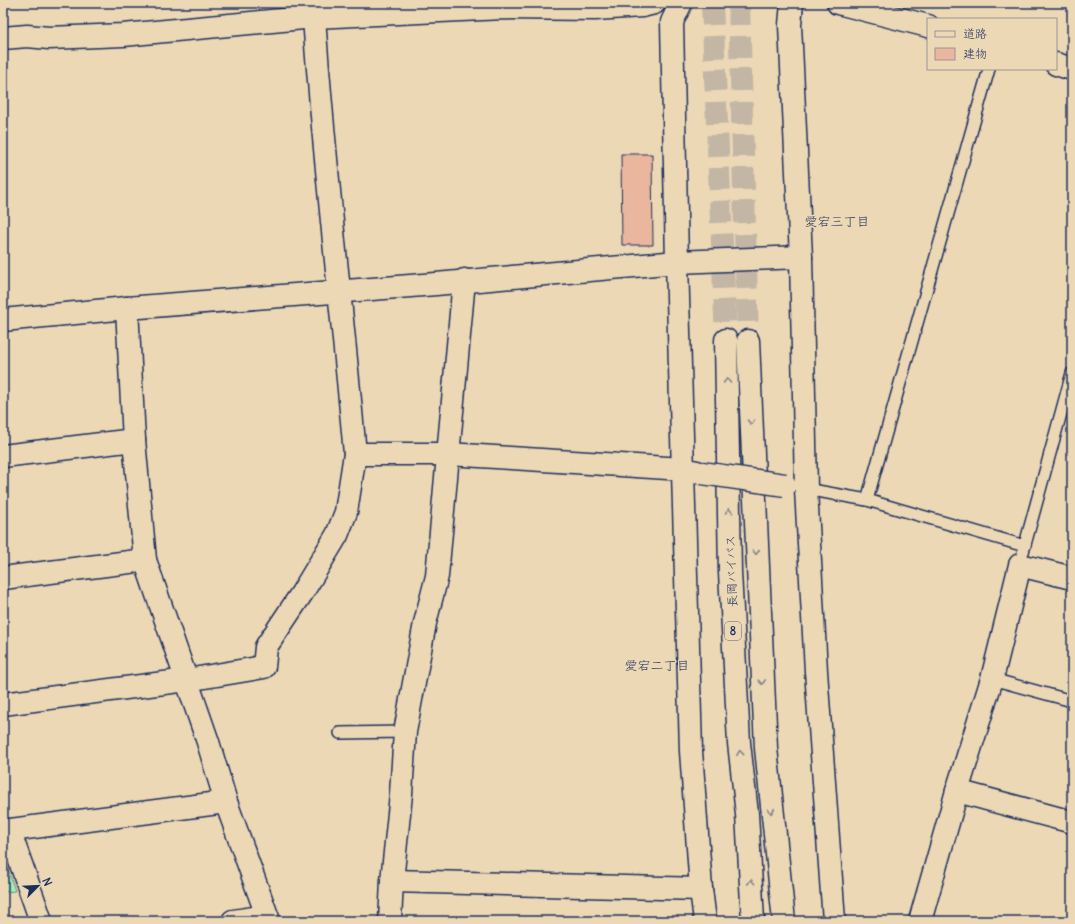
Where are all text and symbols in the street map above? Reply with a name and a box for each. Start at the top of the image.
legend [927,18,1057,70]
text: 道路 [963,26,987,41]
text: 建物 [963,46,987,61]
district label: 愛宕三丁目 [804,213,870,230]
one-way arrow [723,378,731,384]
one-way arrow [747,419,755,425]
one-way arrow [725,508,733,514]
street label: 長岡バイパス [722,535,740,607]
one-way arrow [752,549,760,555]
road number: 8 [725,622,741,640]
district label: 愛宕二丁目 [624,657,690,674]
one-way arrow [758,679,767,685]
one-way arrow [736,750,745,756]
one-way arrow [767,808,776,814]
north arrow [18,866,58,906]
text: N [39,876,55,888]
one-way arrow [746,879,755,885]

